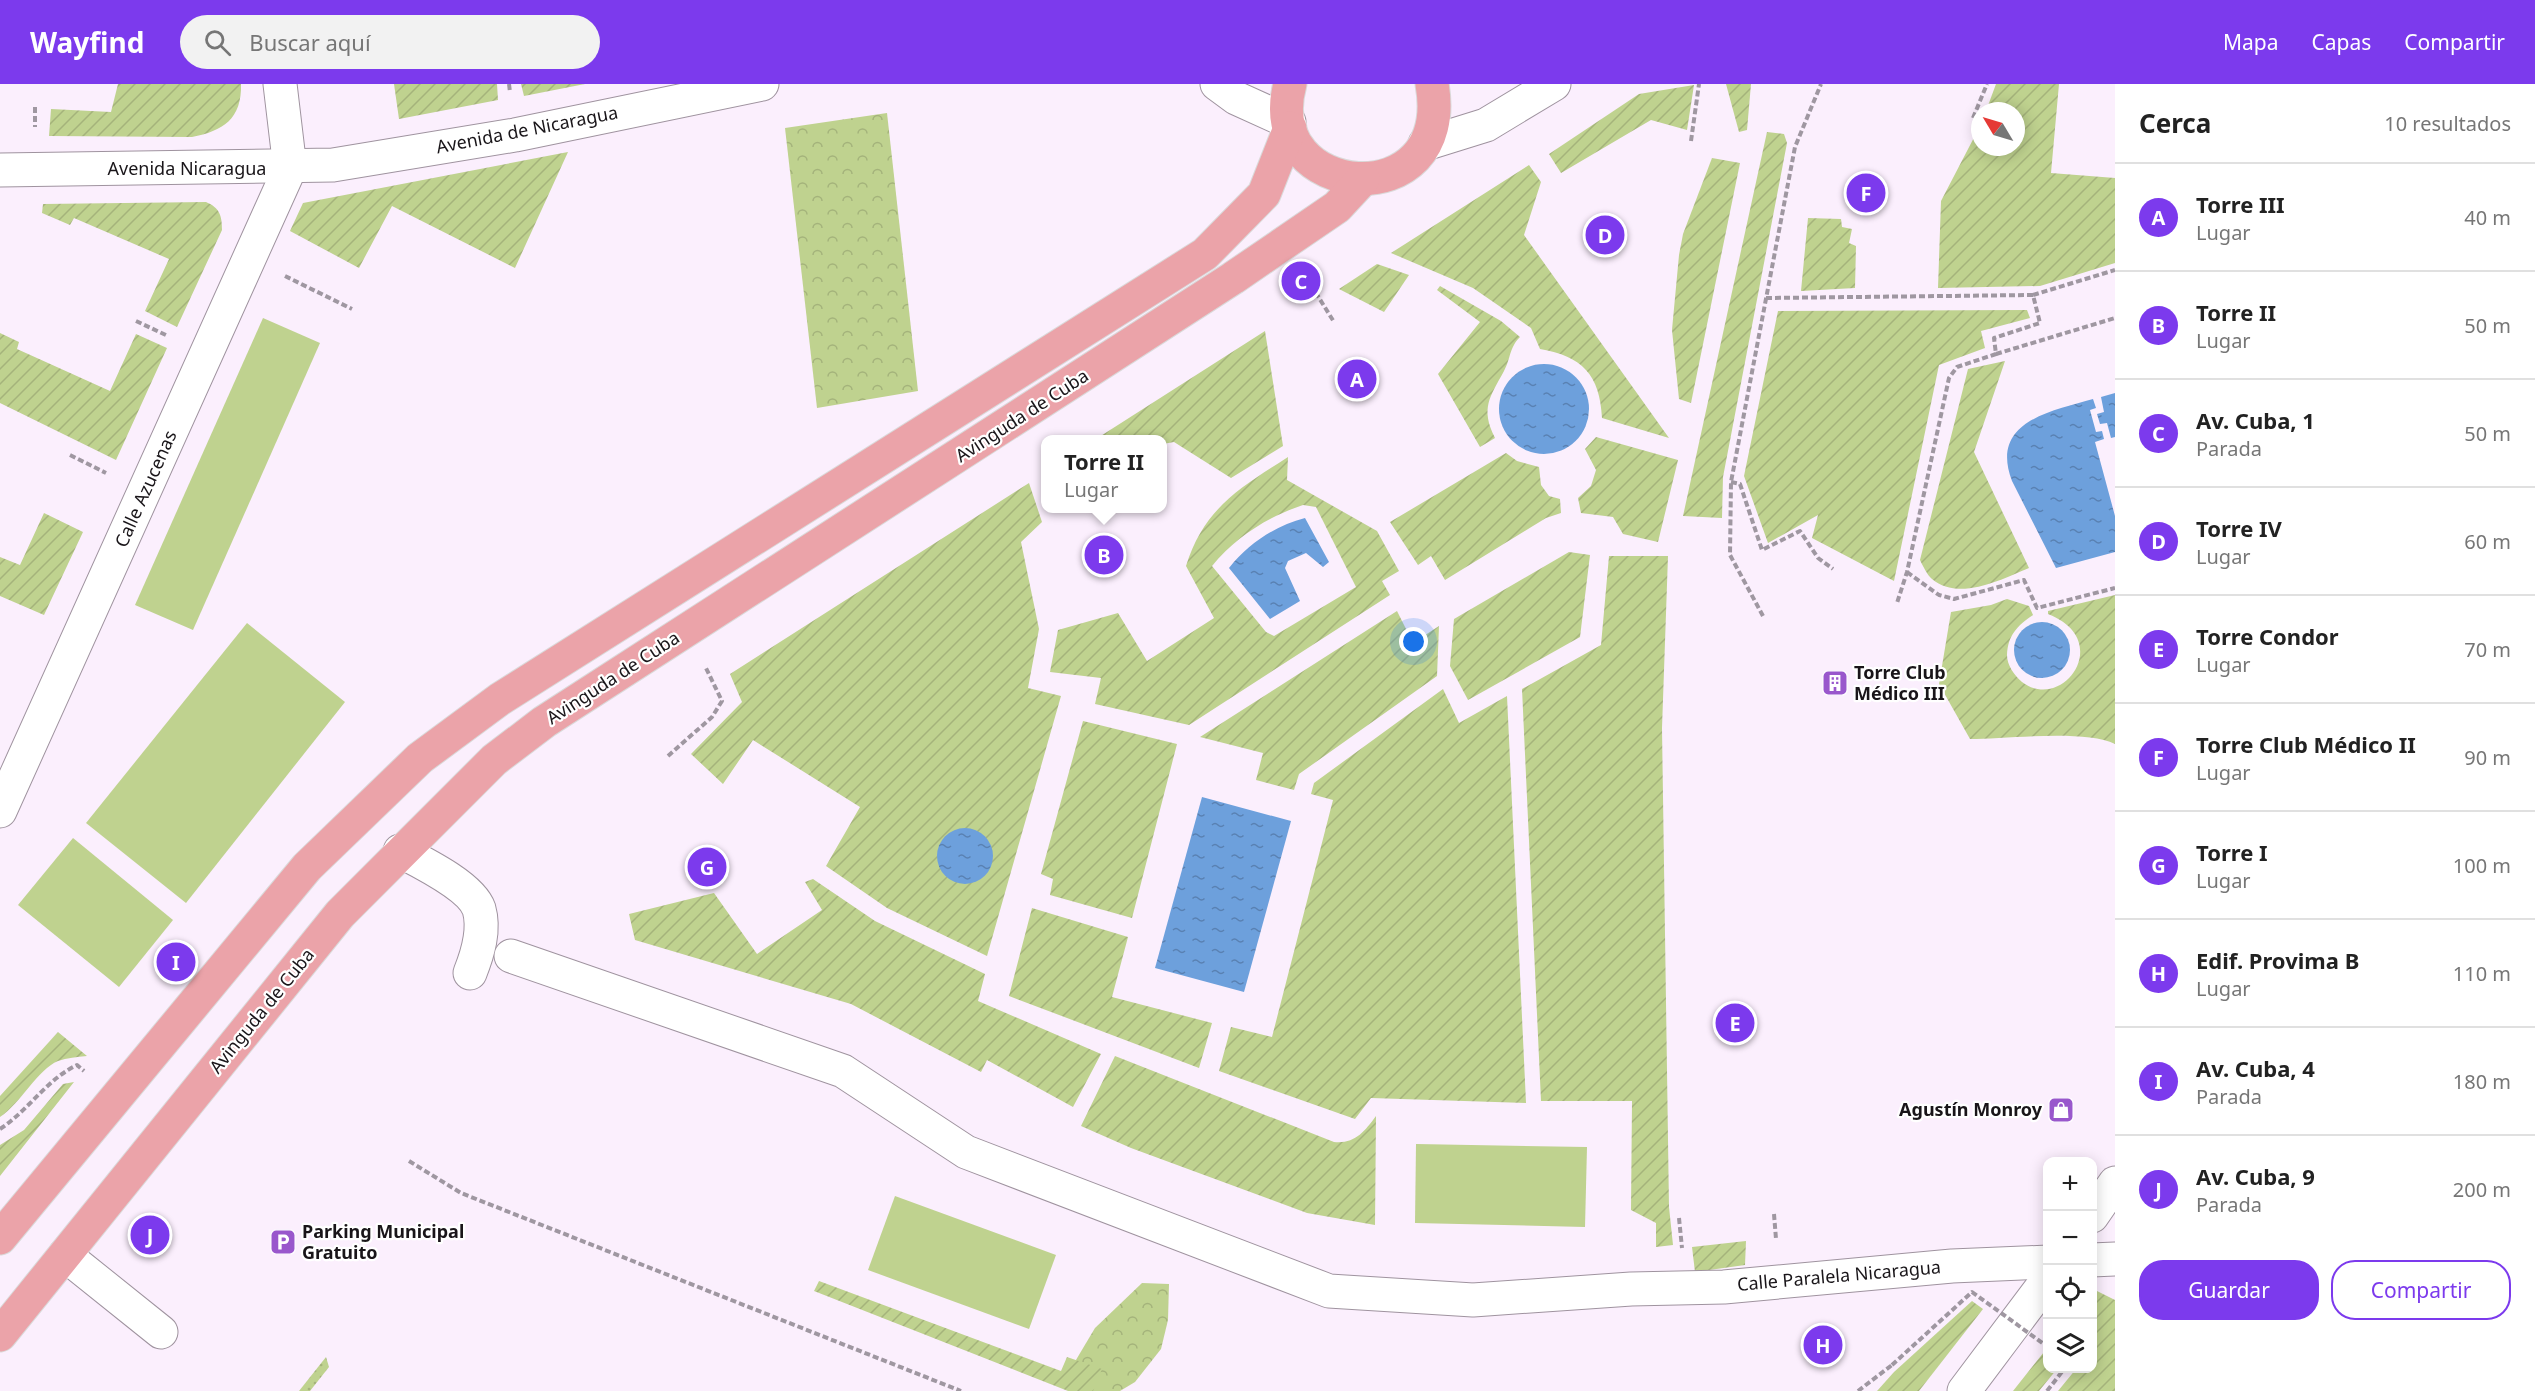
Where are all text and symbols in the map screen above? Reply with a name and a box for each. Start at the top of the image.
search box [180,15,600,69]
text: Wayfind [30,23,144,61]
icon: search [201,26,234,59]
text: Buscar aquí [249,27,371,57]
text: Mapa [2223,28,2279,56]
text: Capas [2312,28,2371,56]
text: Compartir [2404,28,2505,56]
street label: Avenida de Nicaragua [434,100,620,158]
north arrow [1971,102,2025,156]
text: Cerca [2139,105,2211,141]
text: 10 resultados [2384,110,2511,137]
street label: Avenida Nicaragua [108,156,266,180]
pin: F [1846,170,1886,216]
text: Torre III [2196,189,2285,219]
text: A [2152,204,2165,231]
text: 40 m [2464,204,2511,231]
pin: D [1586,212,1624,258]
text: Lugar [2196,219,2251,246]
pin: C [1282,258,1320,304]
text: Torre II [2196,297,2276,327]
text: B [2152,312,2165,339]
text: 50 m [2464,312,2511,339]
text: Lugar [2196,327,2251,354]
pin: A [1338,356,1376,402]
street label: Avinguda de Cuba [950,363,1093,467]
text: Av. Cuba, 1 [2196,405,2315,435]
text: C [2152,420,2165,447]
text: 50 m [2464,420,2511,447]
street label: Calle Azucenas [109,426,182,551]
popup [1041,435,1167,513]
text: Parada [2196,435,2262,462]
text: Torre II [1064,446,1144,476]
text: Lugar [1064,476,1119,503]
text: Torre IV [2196,513,2282,543]
text: D [2151,528,2166,555]
text: 60 m [2464,528,2511,555]
pin: B [1084,532,1124,578]
text: Lugar [2196,543,2251,570]
text: Torre Condor [2196,621,2339,651]
street label: Avinguda de Cuba [541,625,684,729]
your location [1399,627,1428,656]
text: E [2153,636,2164,663]
text: 70 m [2464,636,2511,663]
text: Lugar [2196,651,2251,678]
place label: Torre Club Médico III [1854,660,1946,705]
building icon: Torre Club Médico III [1820,668,1850,698]
text: Torre Club Médico II [2196,729,2416,759]
text: F [2153,744,2164,771]
text: 90 m [2464,744,2511,771]
text: Lugar [2196,759,2251,786]
text: Torre I [2196,837,2268,867]
pin: G [688,844,726,890]
text: G [2151,852,2166,879]
text: 100 m [2453,852,2511,879]
text: Lugar [2196,867,2251,894]
pin: I [156,940,195,984]
street label: Avinguda de Cuba [203,943,319,1078]
text: Edif. Provima B [2196,945,2359,975]
text: H [2151,960,2166,987]
text: 110 m [2453,960,2511,987]
text: Lugar [2196,975,2251,1002]
pin: E [1716,1000,1754,1046]
text: Av. Cuba, 4 [2196,1053,2315,1083]
text: I [2155,1068,2162,1095]
text: 180 m [2453,1068,2511,1095]
text: Parada [2196,1083,2262,1110]
shop icon: Agustín Monroy [2046,1095,2076,1125]
place label: Agustín Monroy [1899,1097,2043,1121]
map controls [2043,1157,2097,1373]
button: + [2043,1157,2097,1211]
text: Av. Cuba, 9 [2196,1161,2315,1191]
text: J [2155,1176,2162,1203]
text: 200 m [2453,1176,2511,1203]
text: Parada [2196,1191,2262,1218]
button: − [2043,1211,2097,1265]
pin: J [130,1212,170,1258]
place label: Parking Municipal Gratuito [302,1219,464,1264]
parking icon: Parking Municipal Gratuito [268,1227,298,1257]
street label: Calle Paralela Nicaragua [1736,1254,1942,1296]
button: Guardar [2139,1260,2319,1320]
button: Compartir [2331,1260,2511,1320]
button: locate [2043,1265,2097,1319]
button: layers [2043,1319,2097,1373]
pin: H [1804,1322,1842,1368]

